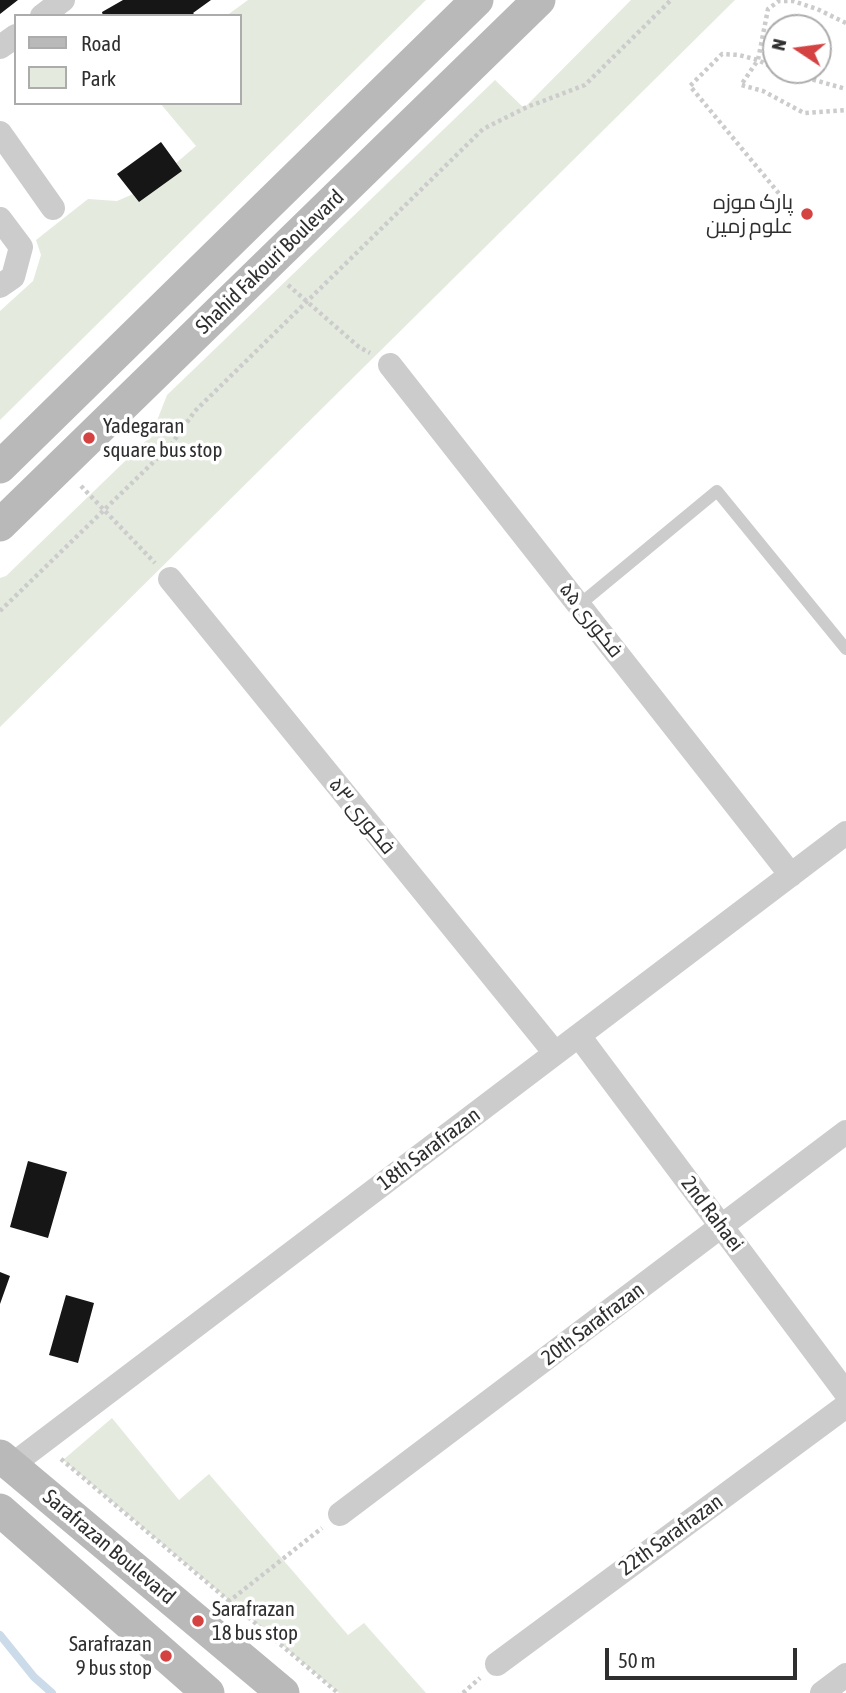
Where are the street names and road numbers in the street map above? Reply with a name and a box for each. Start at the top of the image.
street label: Shahid Fakouri Boulevard [191,185,349,339]
street label: فکوری ۵۵ [554,577,628,663]
street label: فکوری ۵۳ [323,772,401,860]
street label: 18th Sarafrazan [373,1102,485,1196]
street label: 2nd Rahaei [676,1171,748,1257]
street label: 20th Sarafrazan [537,1277,649,1371]
street label: Sarafrazan Boulevard [38,1484,180,1610]
street label: 22th Sarafrazan [614,1489,728,1581]

